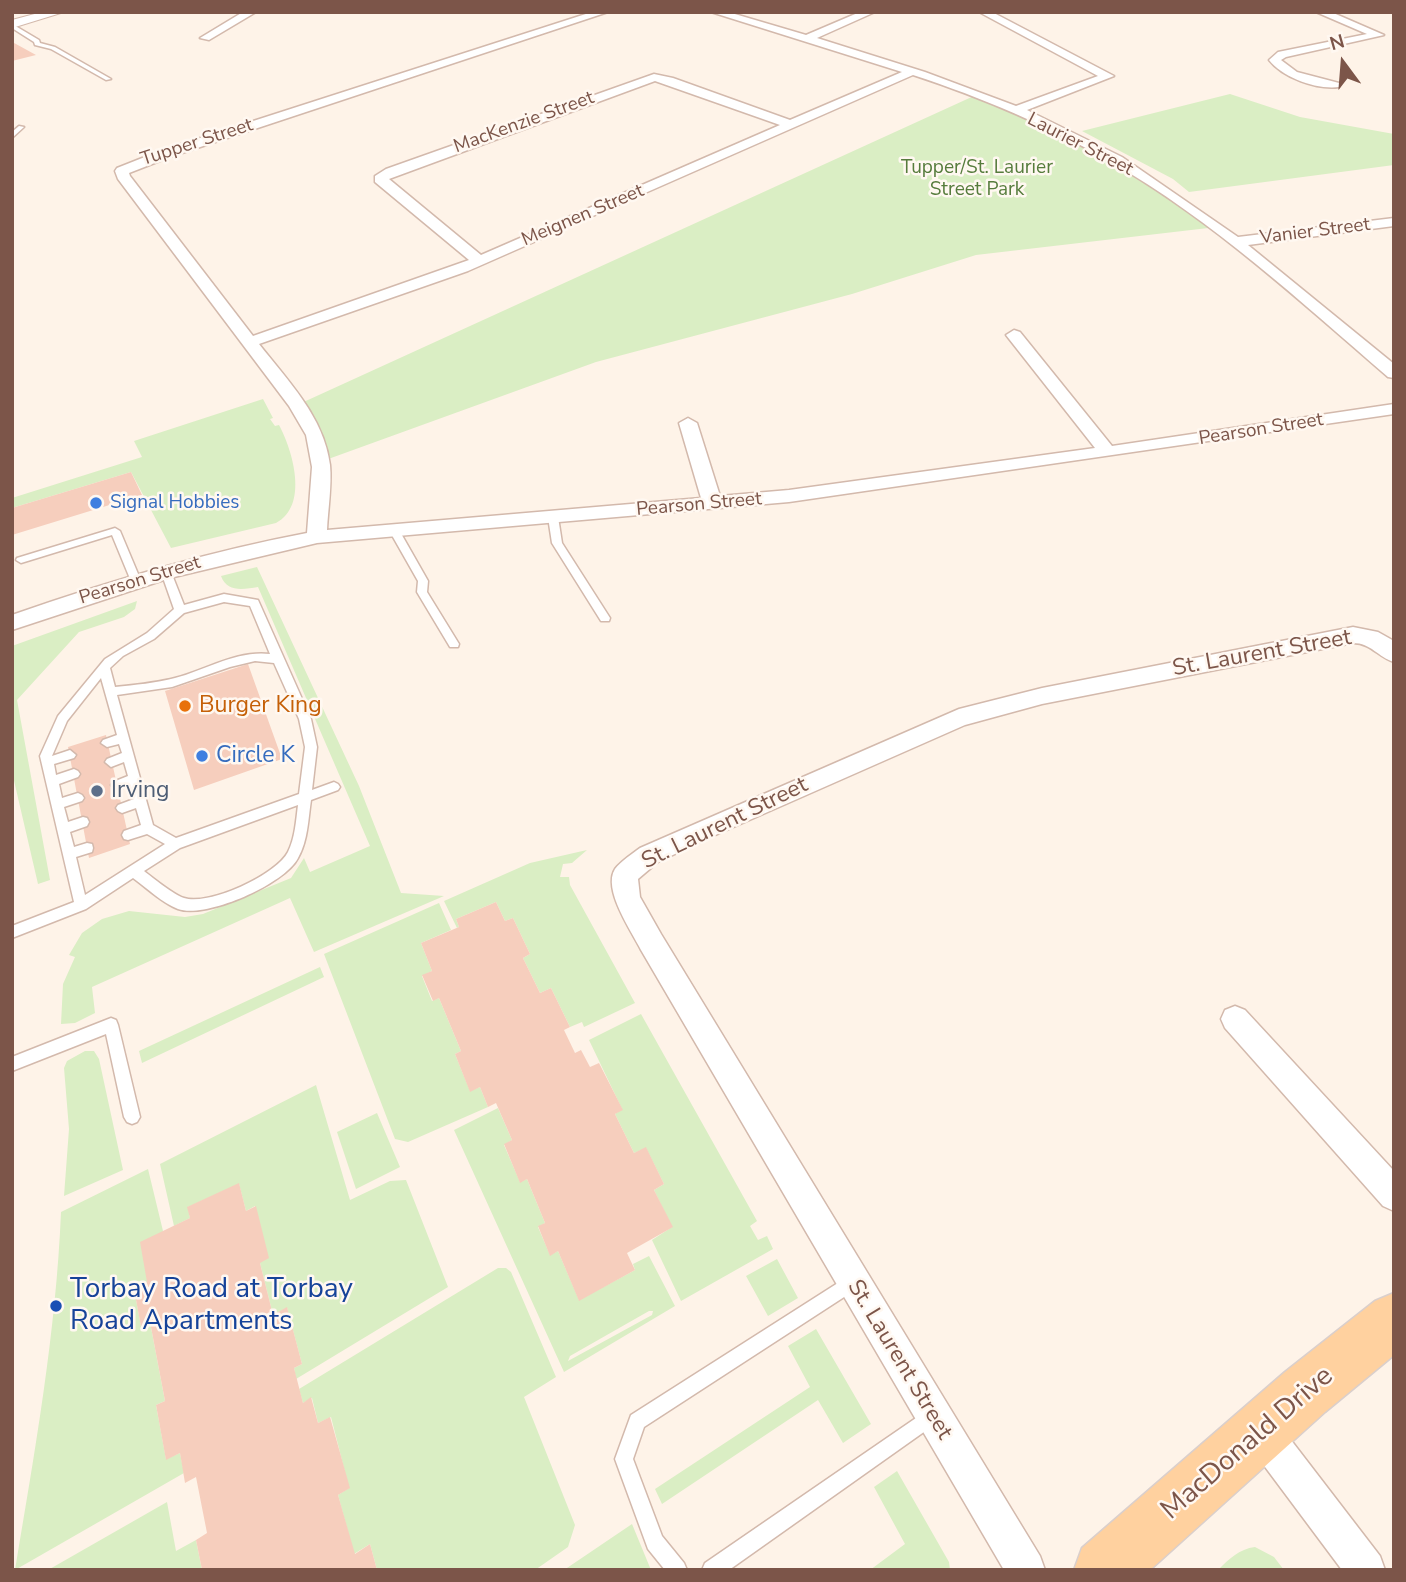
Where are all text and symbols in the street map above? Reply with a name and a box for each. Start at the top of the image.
north arrow [1308,28,1378,98]
text: N [1327,28,1348,57]
street label: MacKenzie Street [451,87,597,159]
street label: Laurier Street [1023,109,1137,181]
street label: Tupper Street [138,114,256,172]
park label: Tupper/St. Laurier Street Park [901,157,1053,201]
street label: Meignen Street [519,180,647,252]
street label: Vanier Street [1259,214,1371,250]
street label: Pearson Street [1197,409,1325,451]
street label: Pearson Street [635,488,763,522]
place label: Signal Hobbies [110,492,239,514]
marker: Signal Hobbies [88,495,104,511]
street label: Pearson Street [77,552,203,610]
street label: St. Laurent Street [1170,625,1354,683]
place label: Burger King [199,692,322,720]
marker: Burger King [177,698,193,714]
place label: Circle K [216,742,295,770]
marker: Circle K [194,748,210,764]
street label: St. Laurent Street [637,772,813,876]
place label: Irving [111,777,170,805]
marker: Irving [89,783,105,799]
place label: Torbay Road at Torbay Road Apartments [70,1273,353,1339]
street label: St. Laurent Street [840,1275,958,1445]
marker: Torbay Road at Torbay Road Apartments [48,1298,64,1314]
street label: MacDonald Drive [1155,1360,1341,1528]

